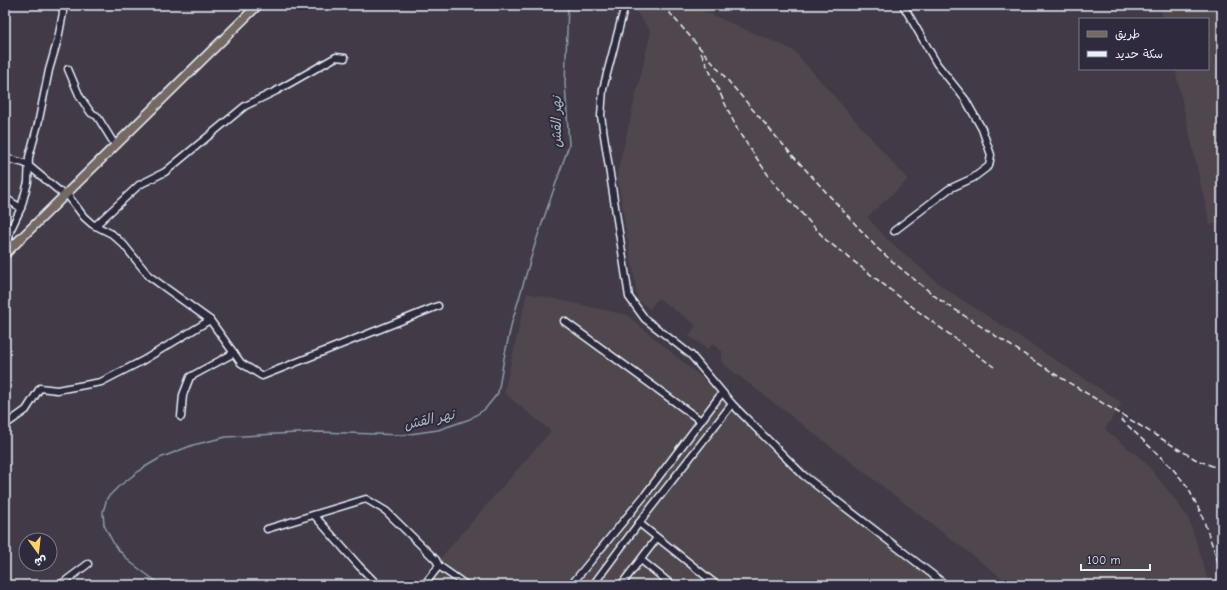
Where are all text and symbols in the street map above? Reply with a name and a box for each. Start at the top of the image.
legend [1079,18,1209,70]
text: طريق [1115,27,1140,41]
text: سكة حديد [1115,47,1163,61]
water label: نهر القش [548,94,565,148]
water label: نهر القش [402,405,458,433]
north arrow [18,532,58,572]
scale bar [1081,546,1150,572]
text: ش [33,553,48,569]
text: 100 m [1087,553,1120,567]

